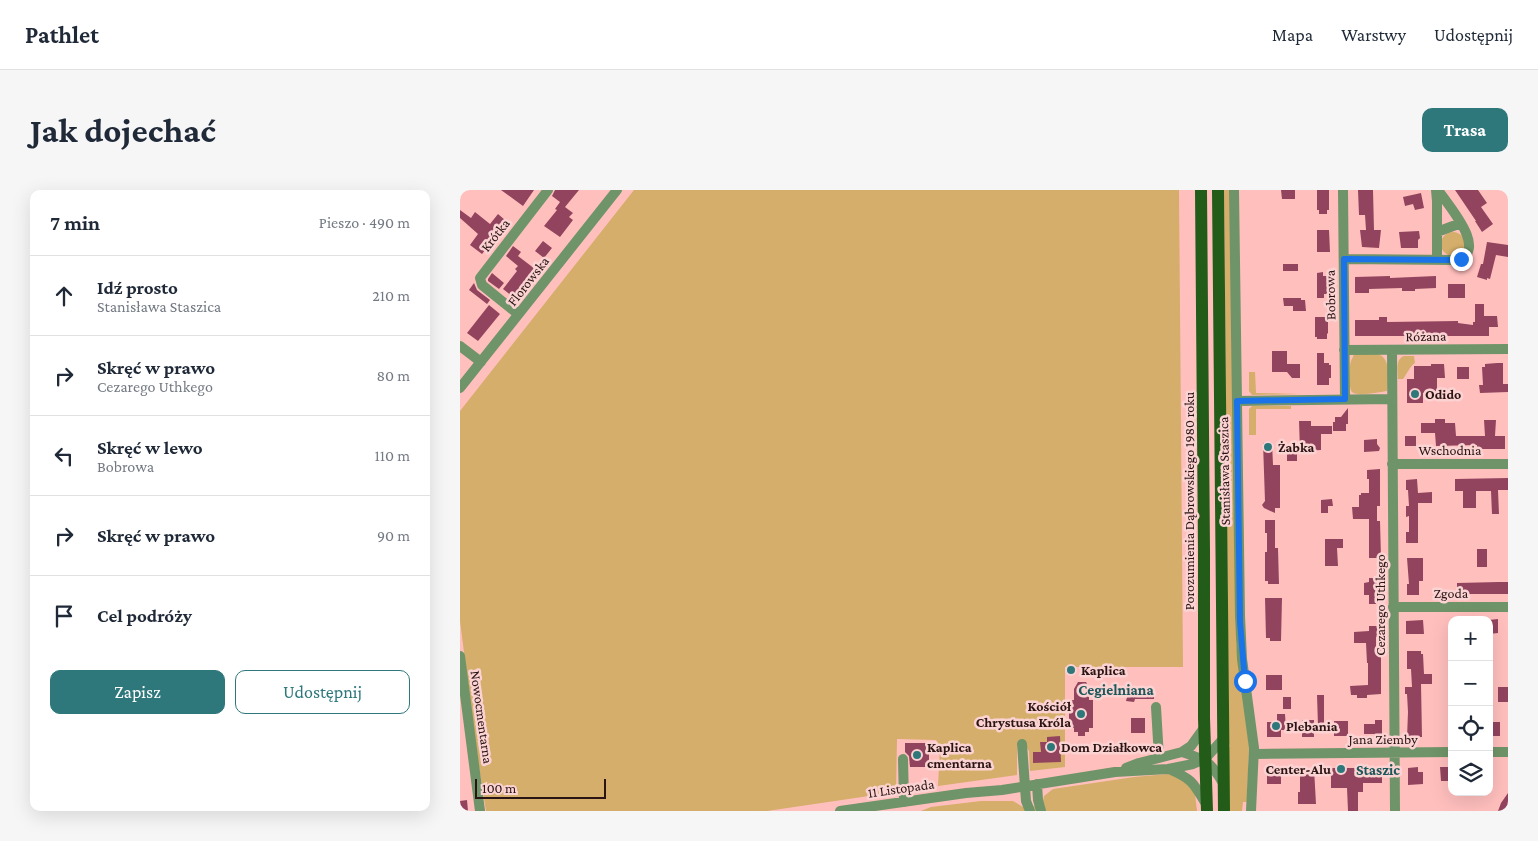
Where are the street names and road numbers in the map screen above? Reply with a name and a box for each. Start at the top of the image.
street label: Krótka [477,215,513,255]
street label: Florowska [504,253,552,309]
street label: Bobrowa [1322,269,1338,320]
street label: Różana [1405,328,1447,344]
street label: Porozumienia Dąbrowskiego 1980 roku [1181,391,1197,610]
street label: Stanisława Staszica [1215,416,1233,525]
street label: Wschodnia [1419,442,1482,458]
street label: Cezarego Uthkego [1372,554,1388,656]
street label: Zgoda [1434,585,1469,601]
street label: Nowocmentarna [468,669,497,765]
street label: Jana Ziemby [1346,731,1418,747]
street label: 11 Listopada [867,775,936,801]

